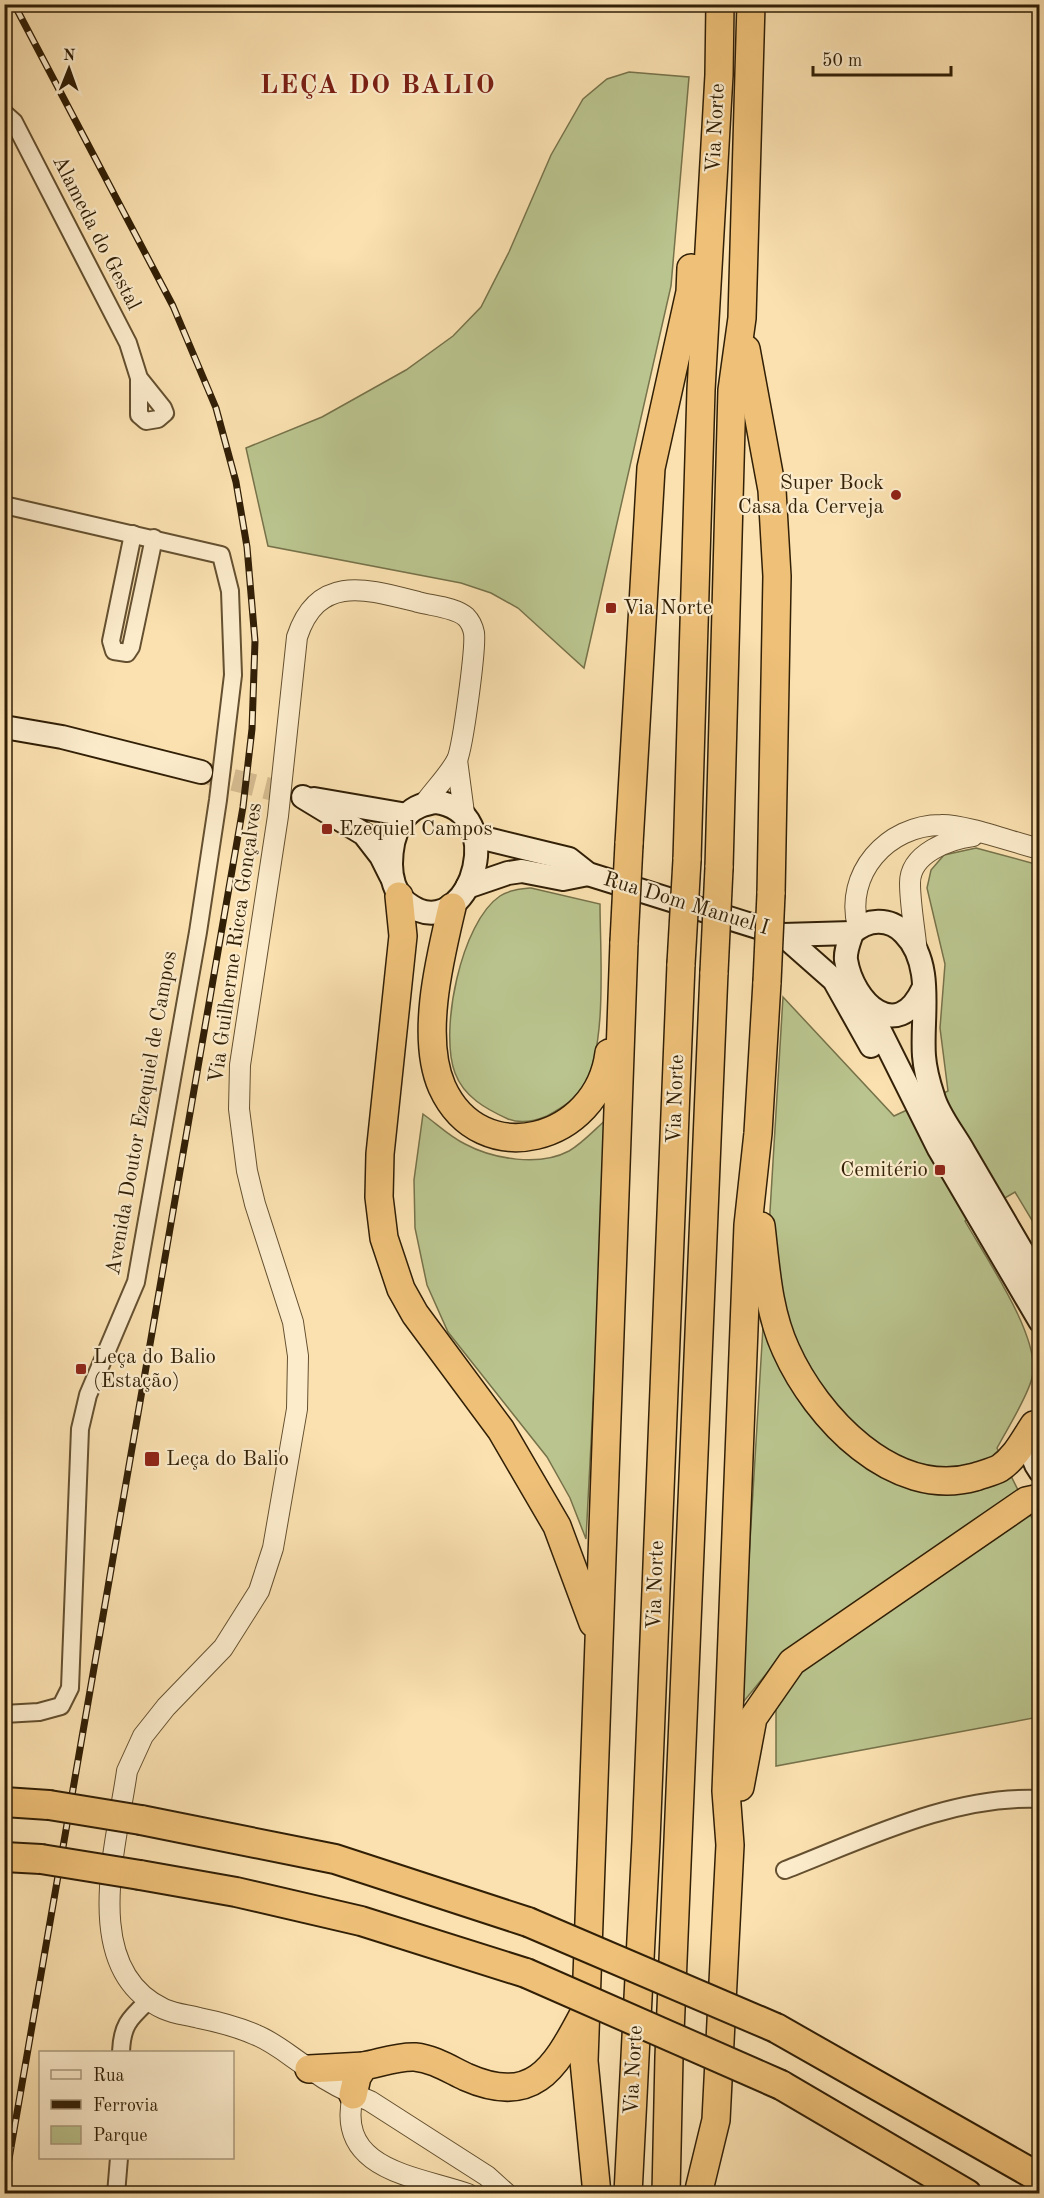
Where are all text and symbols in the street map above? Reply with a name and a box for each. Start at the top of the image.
north arrow [39,39,99,99]
scale bar [813,39,951,77]
text: N [63,48,76,64]
text: 50 m [822,52,862,70]
district label: LEÇA DO BALIO [260,72,496,99]
street label: Via Norte [703,83,729,173]
street label: Alameda do Gestal [48,152,144,314]
place label: Super Bock Casa da Cerveja [738,473,884,518]
marker: Super Bock Casa da Cerveja [889,488,903,502]
place label: Via Norte [623,598,712,619]
marker: Via Norte [604,601,618,615]
street label: Via Guilherme Ricca Gonçalves [206,801,266,1085]
place label: Ezequiel Campos [339,819,493,840]
marker: Ezequiel Campos [320,822,334,836]
street label: Rua Dom Manuel I [601,869,771,939]
street label: Avenida Doutor Ezequiel de Campos [103,949,181,1277]
street label: Via Norte [664,1054,688,1144]
place label: Cemitério [840,1160,928,1181]
marker: Cemitério [933,1163,947,1177]
place label: Leça do Balio (Estação) [93,1347,216,1392]
marker: Leça do Balio (Estação) [74,1362,88,1376]
place label: Leça do Balio [166,1449,289,1470]
marker: Leça do Balio [143,1450,161,1468]
street label: Via Norte [644,1540,668,1630]
street label: Via Norte [621,2025,647,2115]
legend [39,2051,234,2159]
text: Rua [93,2067,124,2085]
text: Ferrovia [93,2097,158,2115]
text: Parque [93,2127,148,2145]

